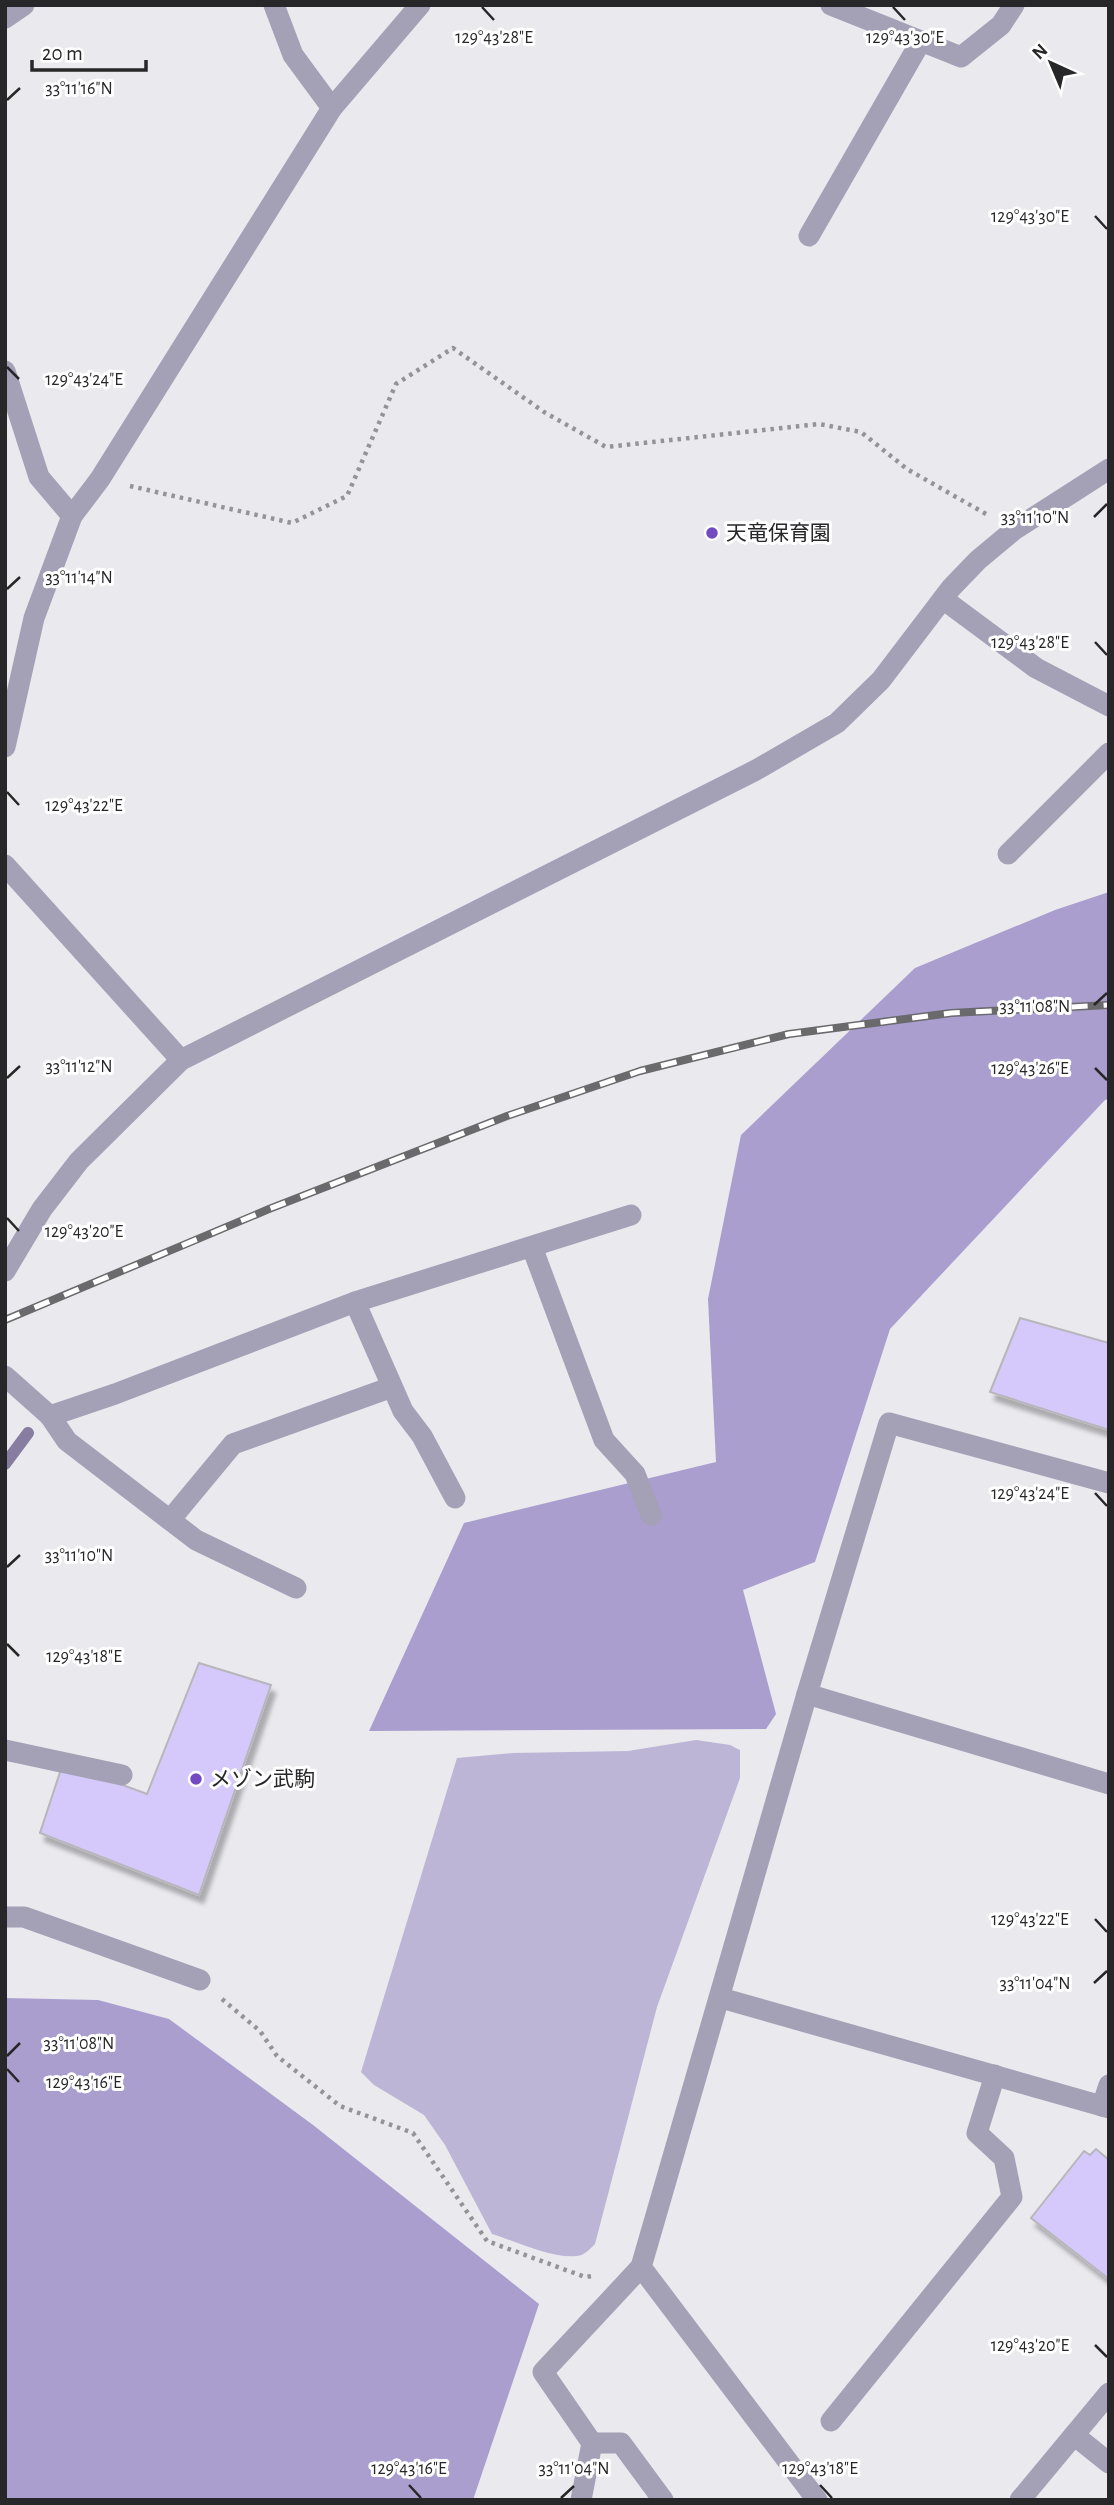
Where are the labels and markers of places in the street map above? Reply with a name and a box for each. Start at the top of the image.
place label: 天竜保育園 [726,522,831,544]
marker: 天竜保育園 [704,525,720,541]
place label: メゾン武駒 [210,1768,315,1790]
marker: メゾン武駒 [188,1771,204,1787]

